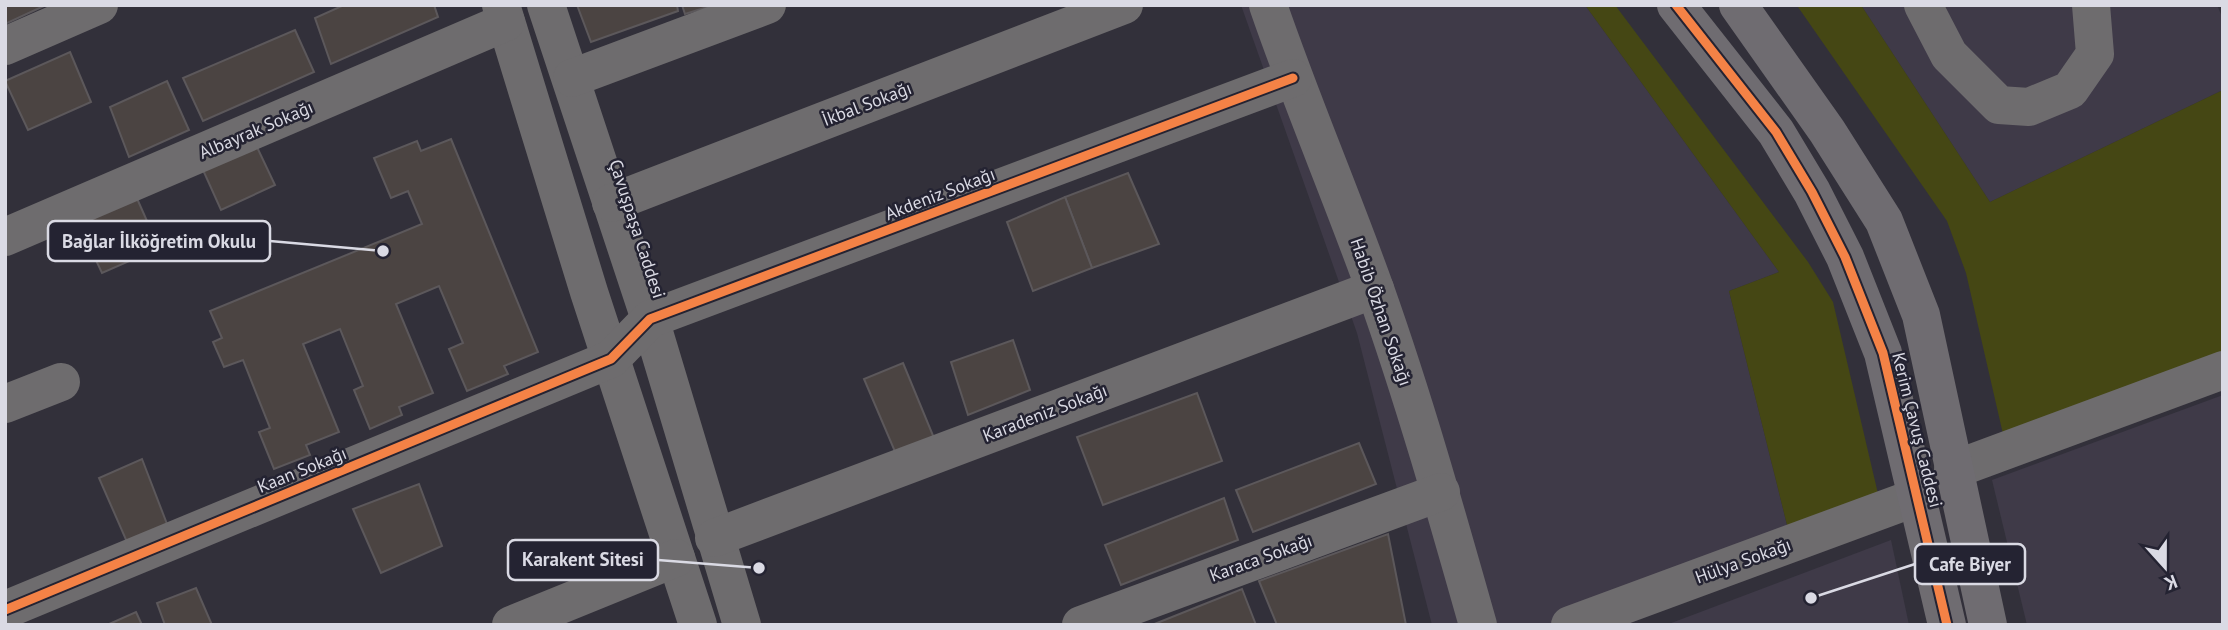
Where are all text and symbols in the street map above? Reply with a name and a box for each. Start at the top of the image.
street label: İkbal Sokağı [819,76,915,131]
street label: Albayrak Sokağı [195,95,316,164]
street label: Çavuşpaşa Caddesi [604,157,671,301]
street label: Akdeniz Sokağı [881,162,998,225]
callout: Bağlar İlköğretim Okulu [48,221,270,261]
text: Bağlar İlköğretim Okulu [62,229,256,253]
street label: Habib Özhan Sokağı [1345,235,1418,389]
street label: Kerim Çavuş Caddesi [1887,350,1948,510]
street label: Karadeniz Sokağı [979,378,1110,447]
street label: Kaan Sokağı [254,441,350,498]
street label: Karaca Sokağı [1206,528,1315,587]
north arrow [2130,532,2200,602]
street label: Hülya Sokağı [1692,533,1794,589]
callout: Karakent Sitesi [508,540,658,580]
callout: Cafe Biyer [1915,544,2025,584]
text: Karakent Sitesi [522,547,644,571]
text: Cafe Biyer [1929,552,2011,576]
text: K [2161,570,2181,596]

